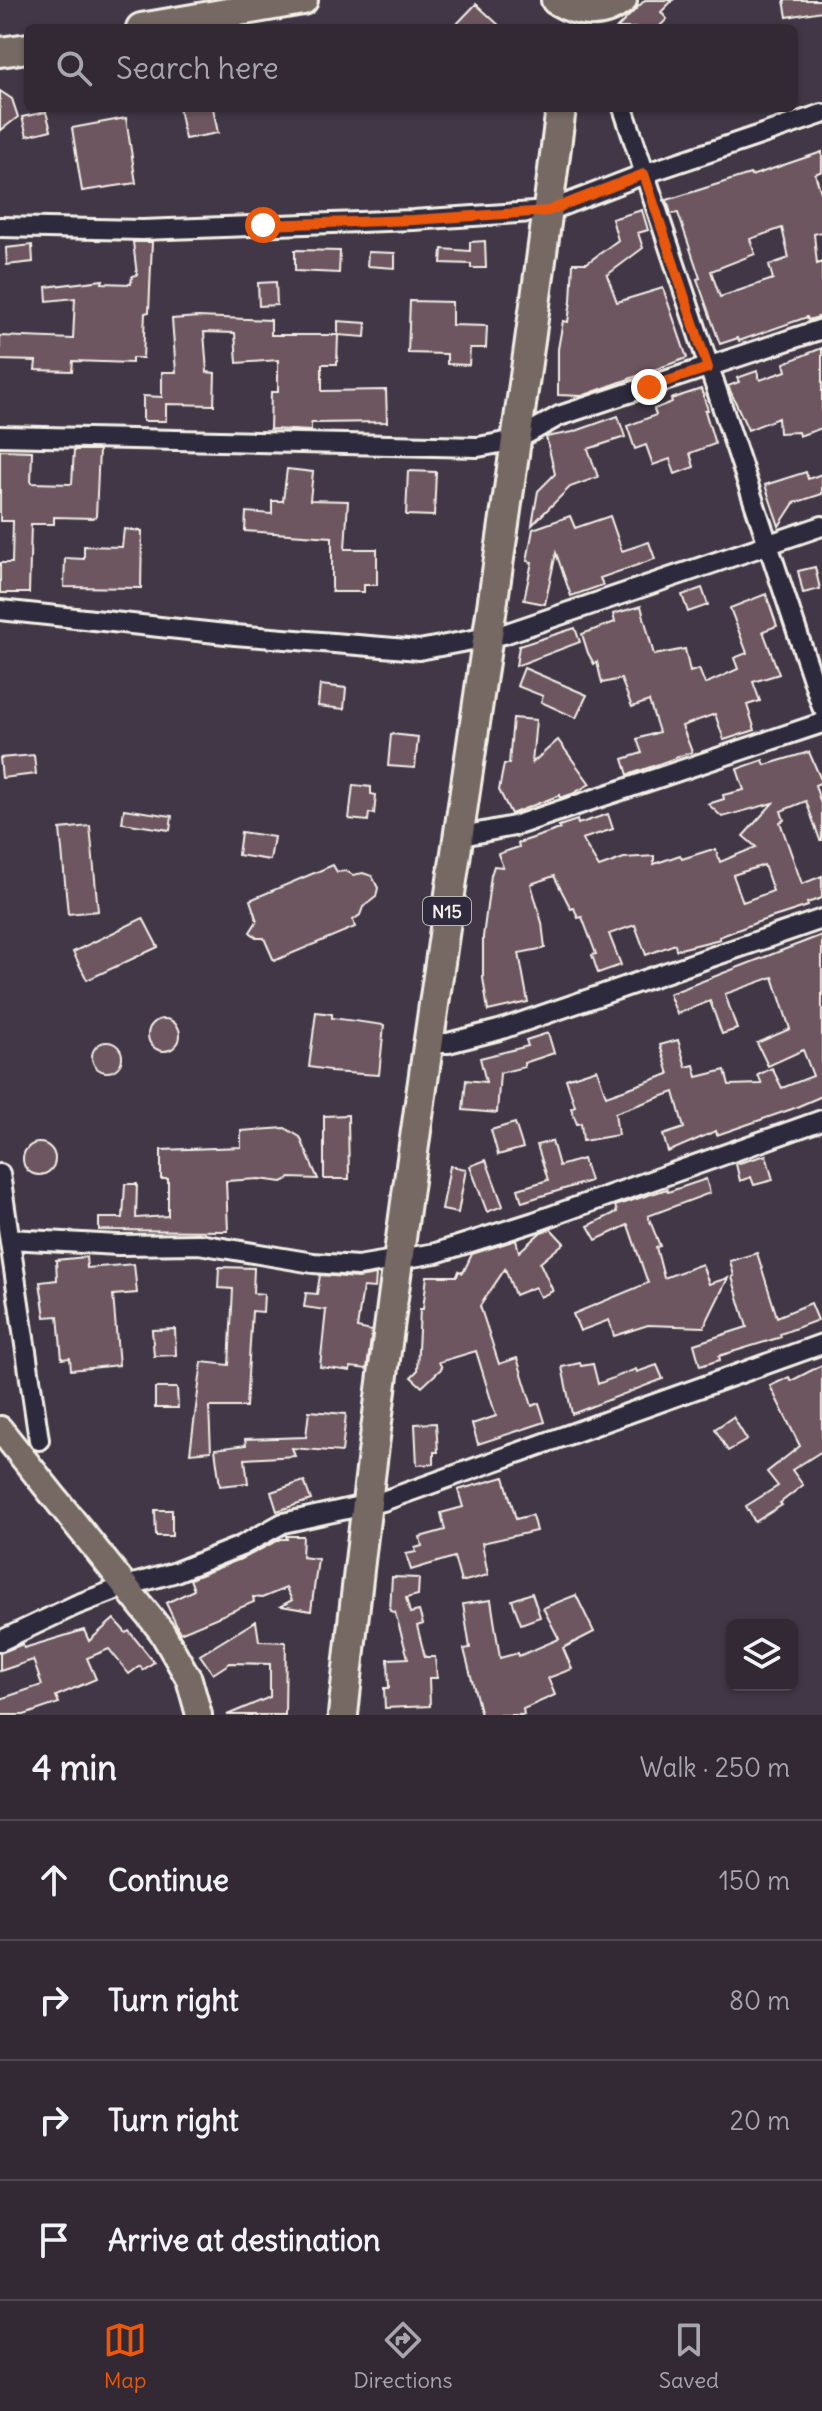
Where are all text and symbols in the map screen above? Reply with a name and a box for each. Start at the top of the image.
search box [24,24,798,112]
icon: search [52,46,96,90]
text: Search here [116,49,279,87]
route start [245,207,281,243]
route end [631,369,667,405]
road number: N15 [423,897,471,925]
map controls [726,1619,798,1691]
button: layers [726,1619,798,1691]
text: 4 min [32,1746,117,1789]
text: Walk · 250 m [640,1751,790,1784]
icon: ahead [32,1858,76,1902]
text: Continue [108,1861,229,1899]
text: 150 m [719,1864,790,1897]
icon: right [32,1978,76,2022]
text: Turn right [108,1981,239,2019]
text: 80 m [729,1984,790,2017]
icon: right [32,2098,76,2142]
text: Turn right [108,2101,239,2139]
text: 20 m [730,2104,790,2137]
icon: arrive [32,2218,76,2262]
text: Arrive at destination [108,2221,380,2259]
tab: Map [103,2318,147,2394]
tab: Directions [353,2318,453,2394]
tab: Saved [659,2318,719,2394]

